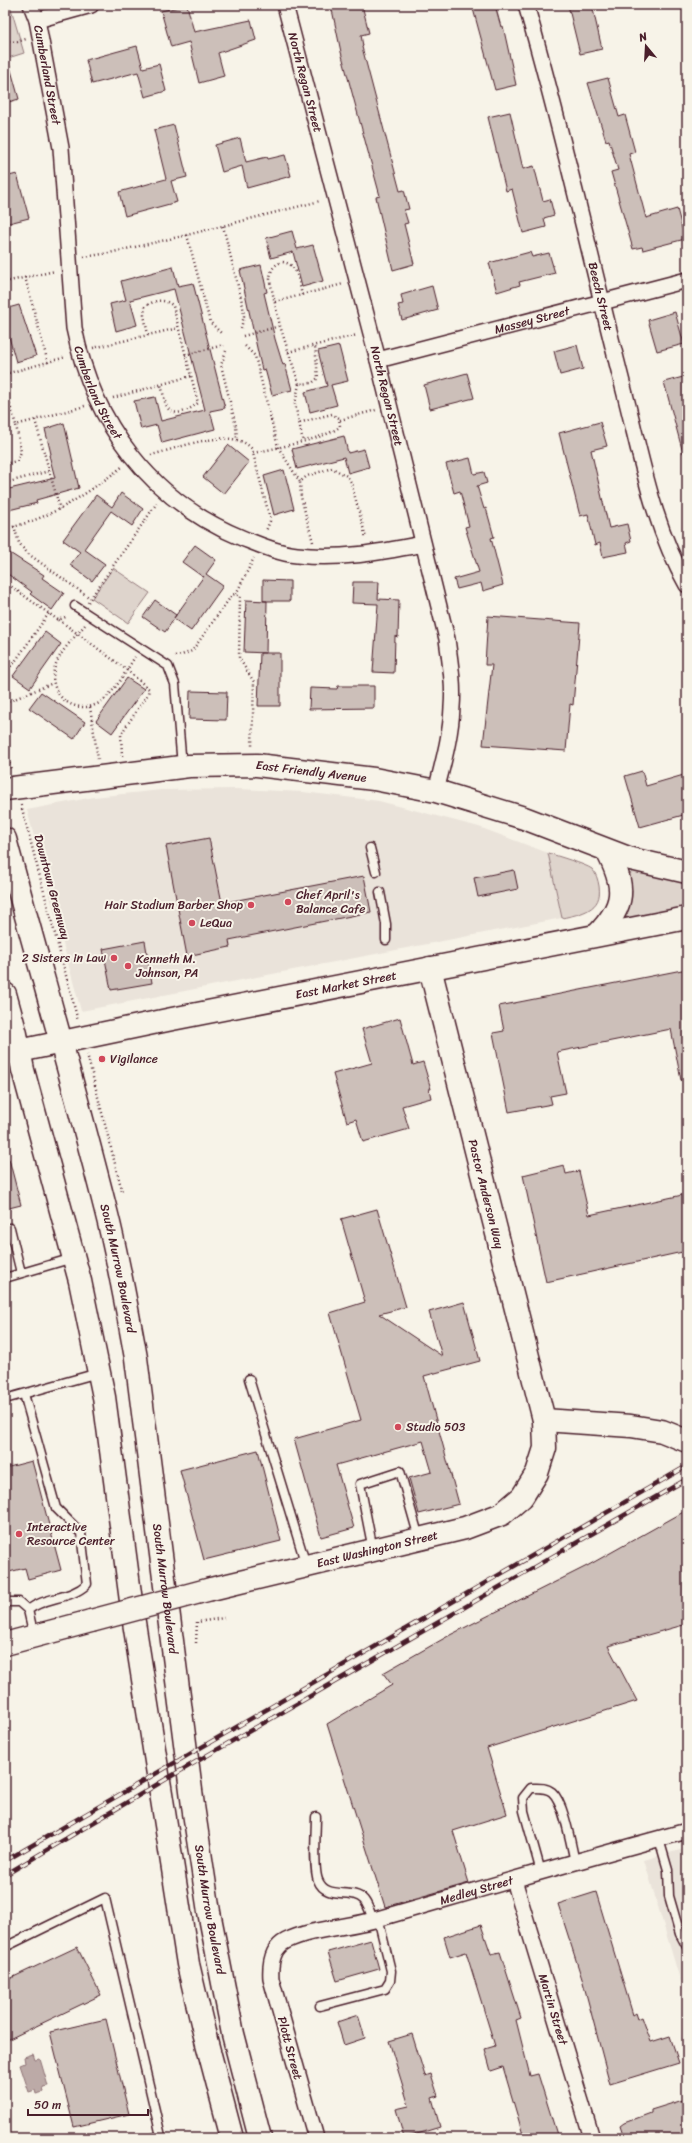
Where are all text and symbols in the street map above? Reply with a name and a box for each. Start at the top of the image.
street label: Cumberland Street [27,23,68,128]
north arrow [626,26,666,66]
text: N [636,27,650,47]
street label: North Regan Street [282,30,329,135]
street label: Beech Street [582,260,620,333]
street label: Massey Street [492,300,573,340]
street label: Cumberland Street [68,343,129,445]
street label: North Regan Street [364,343,410,449]
street label: East Friendly Avenue [255,754,368,789]
street label: Downtown Greenway [27,832,77,943]
place label: Chef April's Balance Cafe [296,884,365,920]
place label: Hair Stadium Barber Shop [105,894,244,916]
marker: Chef April's Balance Cafe [283,897,293,907]
marker: Hair Stadium Barber Shop [246,900,256,910]
place label: LeQua [200,912,232,934]
marker: LeQua [187,918,197,928]
place label: 2 Sisters in Law [22,947,107,969]
place label: Kenneth M. Johnson, PA [135,948,199,984]
marker: 2 Sisters in Law [109,953,119,963]
marker: Kenneth M. Johnson, PA [123,961,133,971]
street label: East Market Street [293,964,399,1006]
place label: Vigilance [110,1048,158,1070]
marker: Vigilance [97,1054,107,1064]
street label: Pastor Anderson Way [462,1137,510,1252]
street label: South Murrow Boulevard [94,1201,142,1335]
place label: Studio 503 [406,1416,466,1438]
marker: Studio 503 [393,1422,403,1432]
place label: Interactive Resource Center [26,1516,116,1552]
street label: South Murrow Boulevard [146,1522,185,1656]
street label: East Washington Street [314,1524,440,1574]
marker: Interactive Resource Center [14,1529,24,1539]
street label: South Murrow Boulevard [188,1843,232,1977]
street label: Medley Street [437,1869,517,1911]
street label: Martin Street [532,1971,575,2049]
street label: Plott Street [271,2014,309,2082]
scale bar [28,2091,148,2117]
text: 50 m [34,2094,61,2116]

